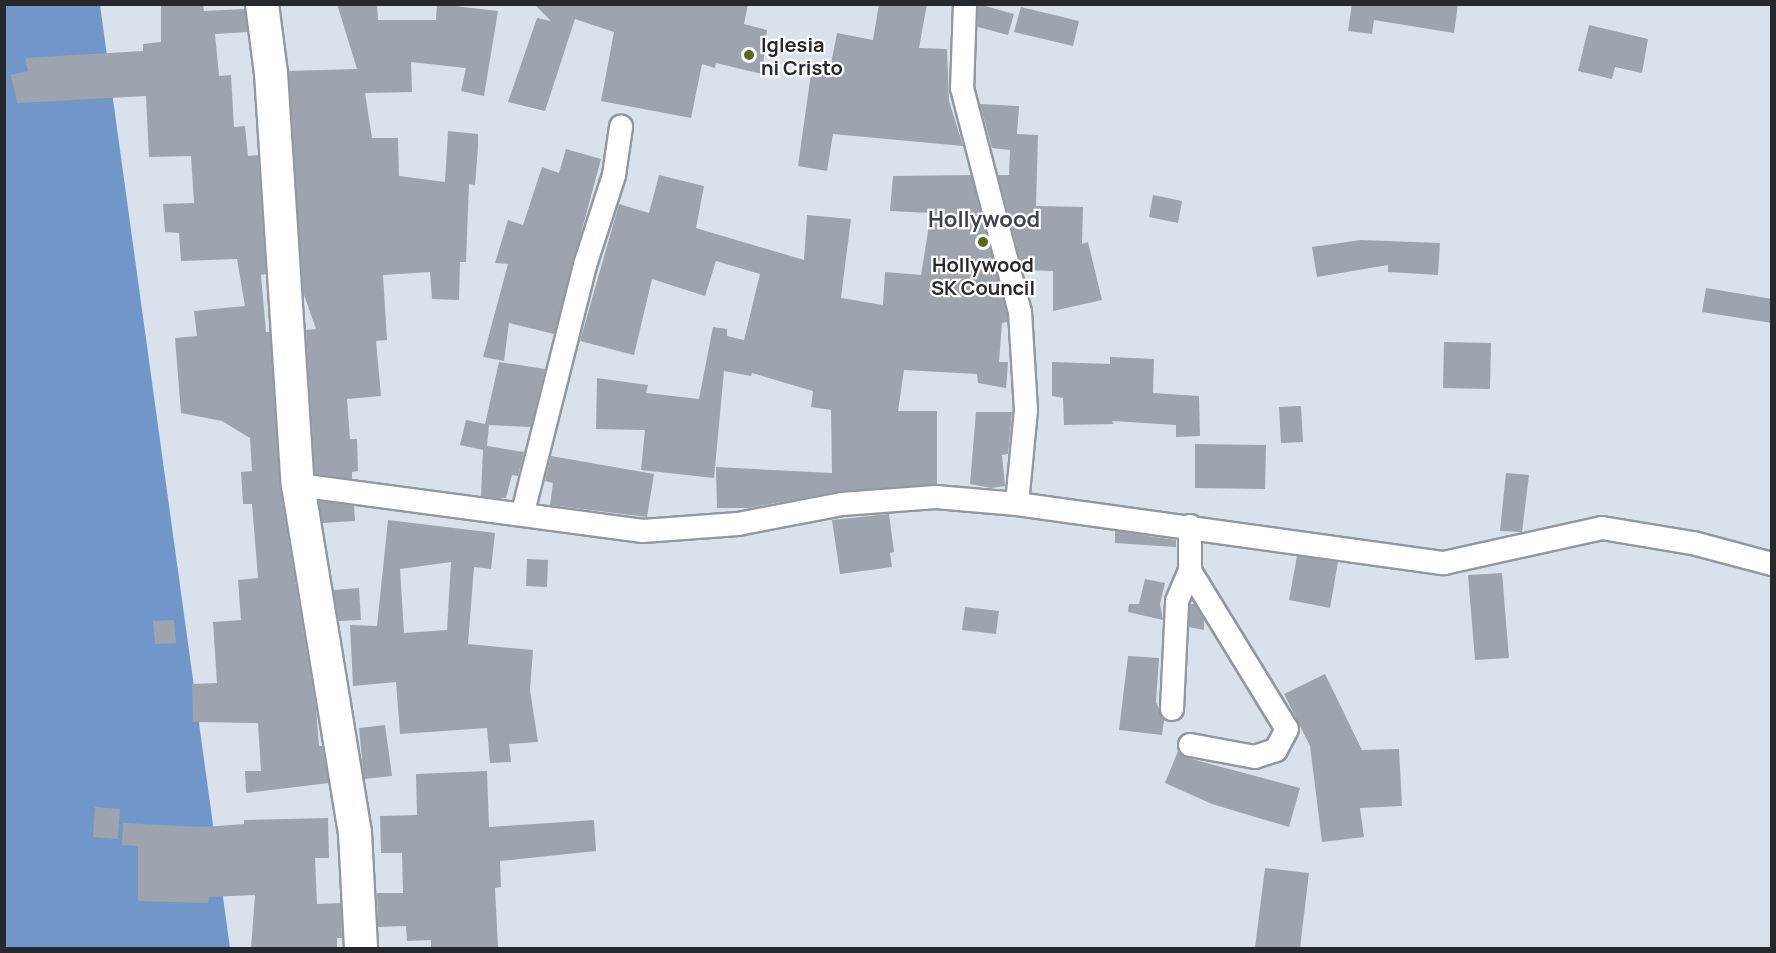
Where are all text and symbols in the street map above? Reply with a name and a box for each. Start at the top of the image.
place label: Iglesia ni Cristo [761,32,843,79]
marker: Iglesia ni Cristo [742,48,756,62]
district label: Hollywood [928,207,1040,233]
marker: Hollywood SK Council [976,235,990,249]
place label: Hollywood SK Council [931,252,1035,299]

